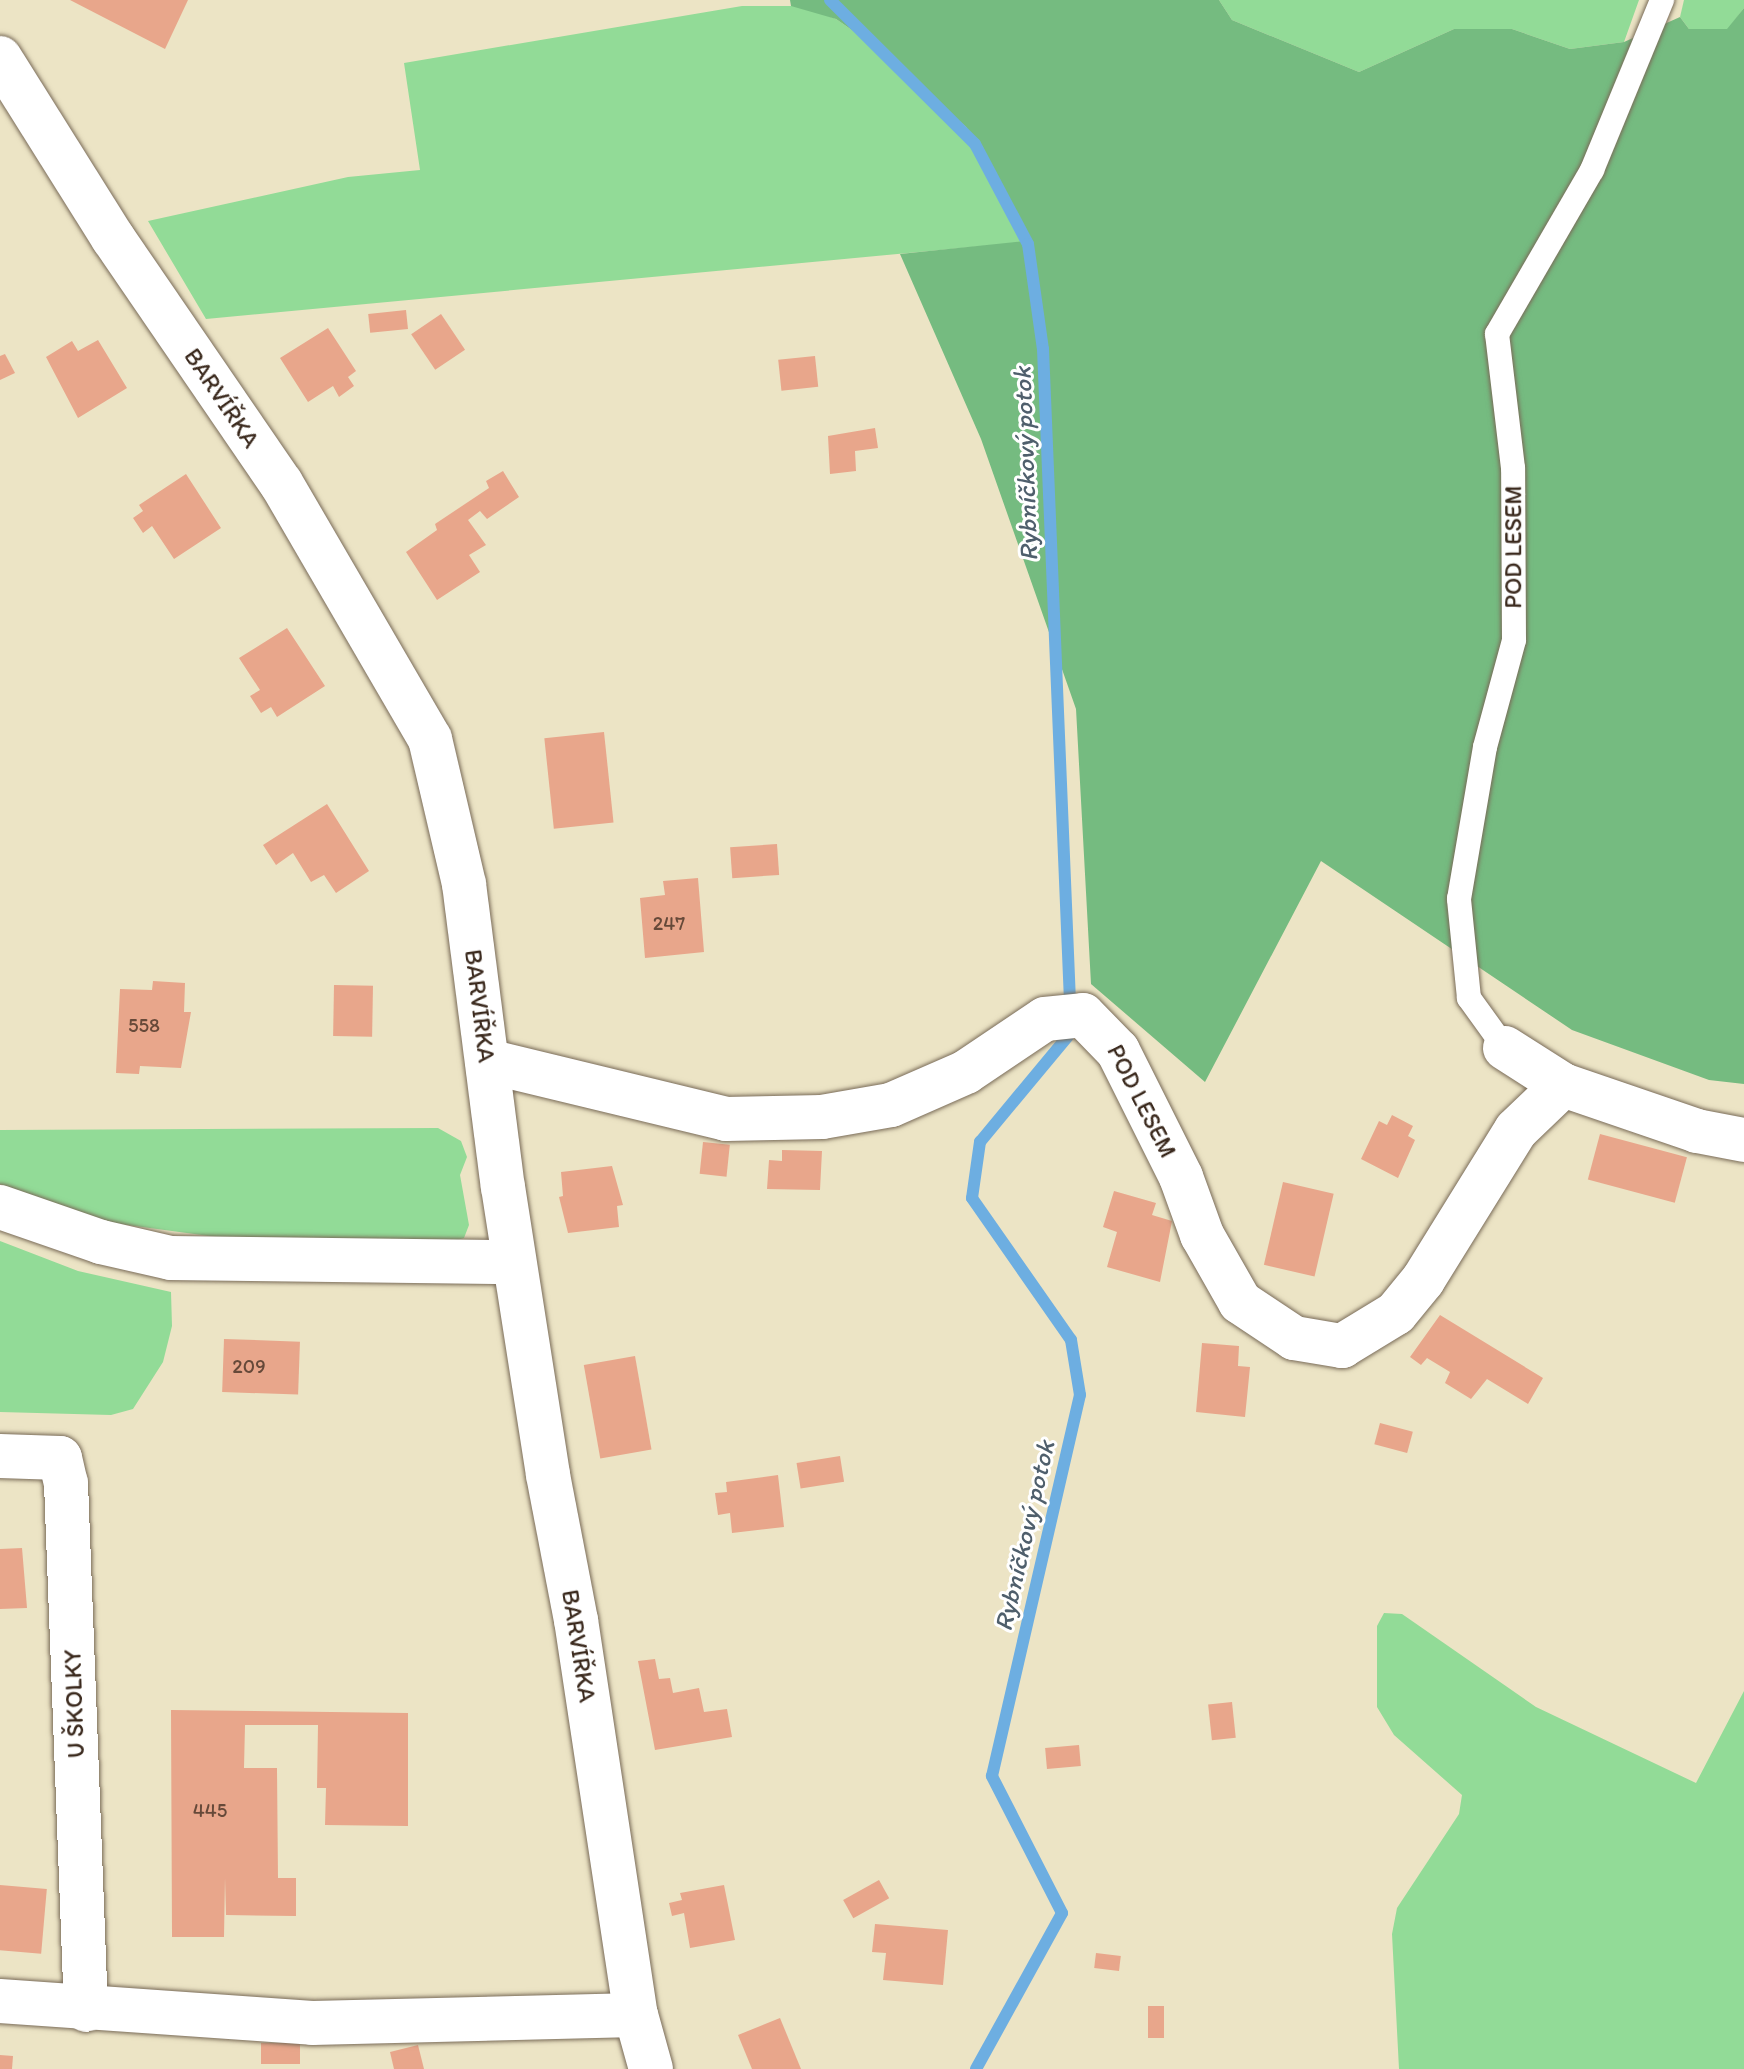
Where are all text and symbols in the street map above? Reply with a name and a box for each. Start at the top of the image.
street label: BARVÍŘKA [178,343,266,453]
water label: Rybníčkový potok [1007,366,1045,562]
street label: POD LESEM [1499,486,1527,608]
house number: 247 [653,911,685,935]
street label: BARVÍŘKA [459,948,501,1064]
house number: 558 [128,1013,160,1037]
street label: POD LESEM [1101,1040,1183,1162]
house number: 209 [232,1354,266,1378]
water label: Rybníčkový potok [988,1438,1062,1634]
street label: BARVÍŘKA [556,1587,602,1705]
street label: U ŠKOLKY [58,1649,90,1759]
house number: 445 [193,1798,227,1822]

